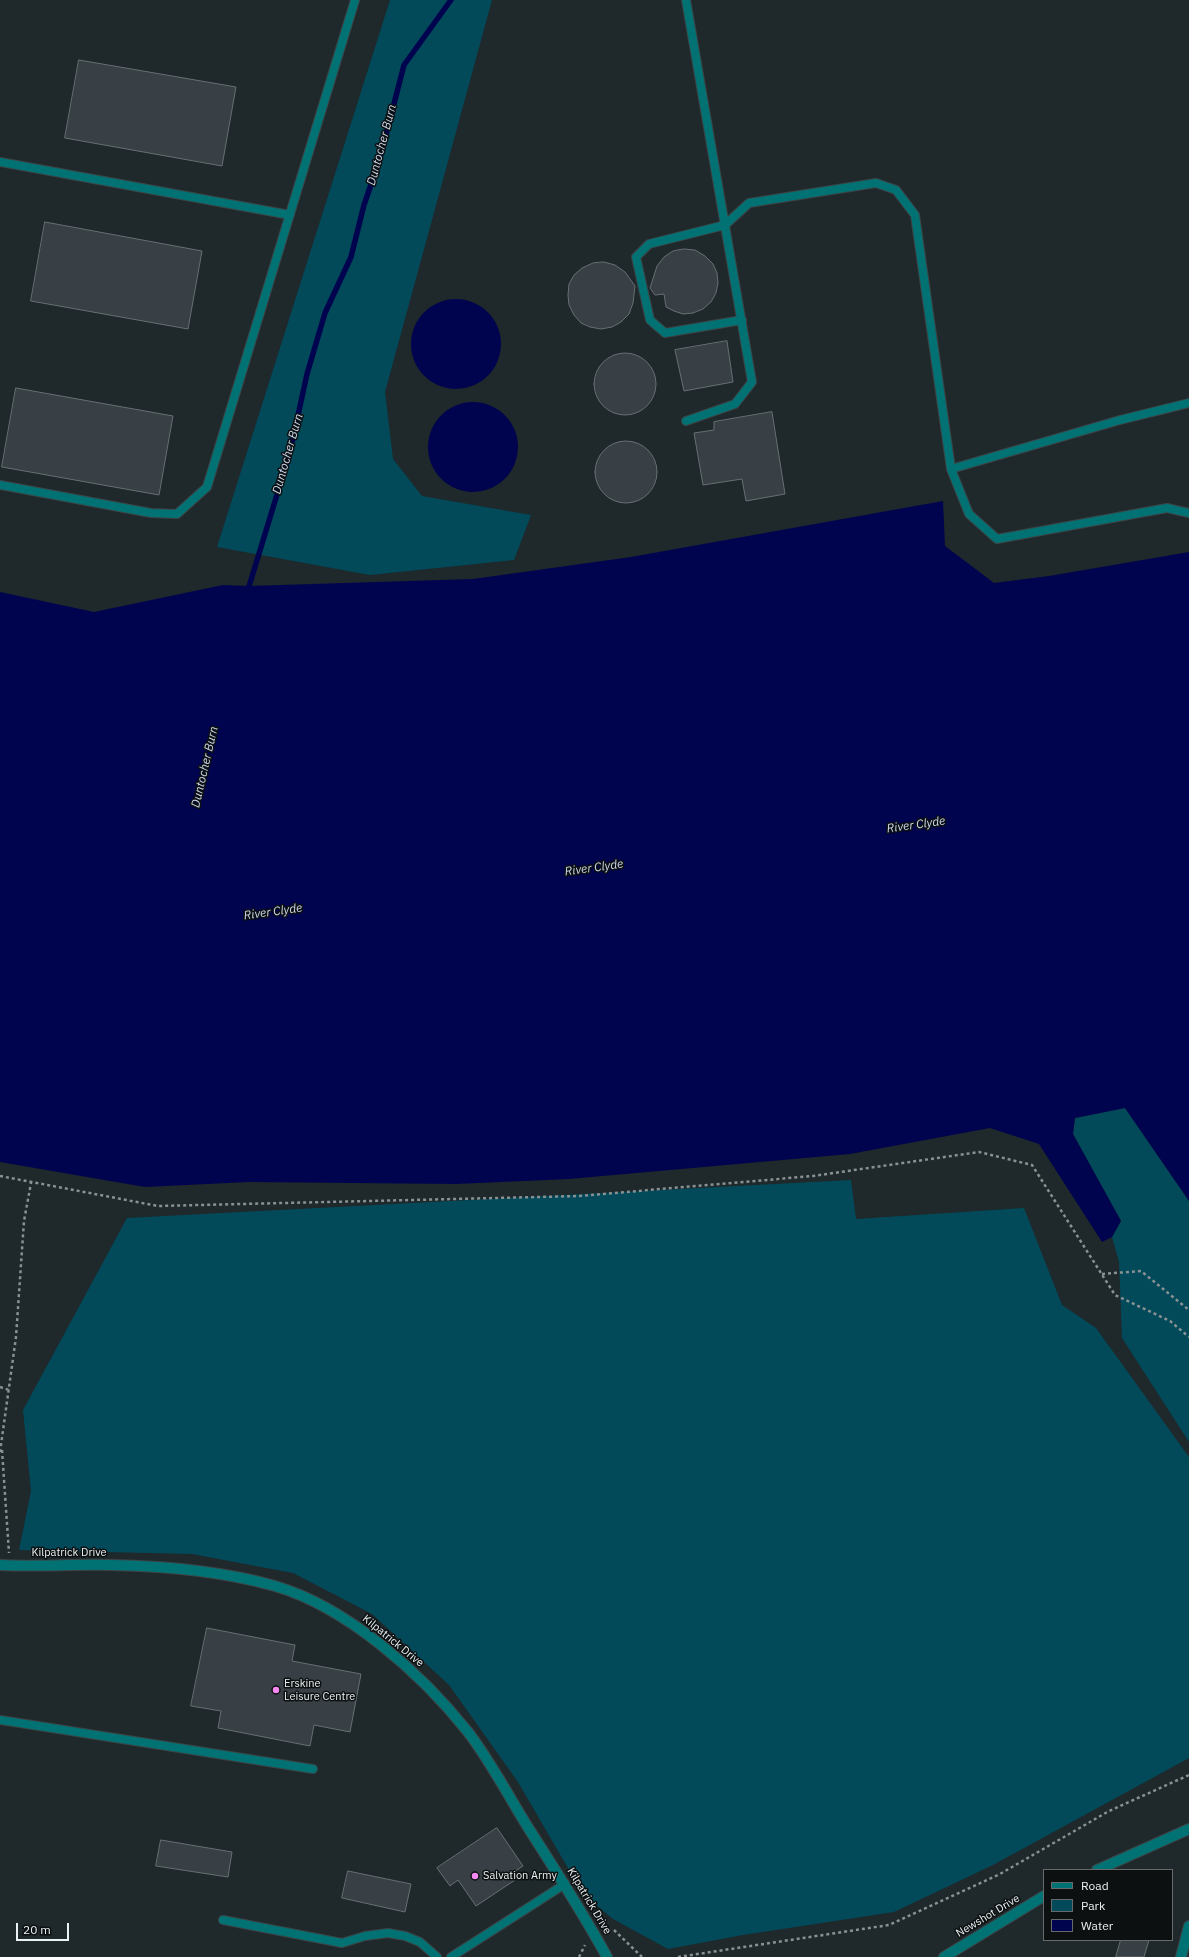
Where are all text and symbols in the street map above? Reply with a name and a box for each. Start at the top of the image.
water label: Duntocher Burn [364,103,400,187]
water label: Duntocher Burn [270,412,306,496]
water label: Duntocher Burn [189,725,221,809]
water label: River Clyde [886,814,946,836]
water label: River Clyde [564,857,624,879]
water label: River Clyde [243,901,303,923]
street label: Kilpatrick Drive [31,1546,107,1560]
street label: Kilpatrick Drive [360,1612,426,1670]
place label: Erskine Leisure Centre [284,1677,355,1703]
marker: Erskine Leisure Centre [271,1685,281,1695]
street label: Kilpatrick Drive [564,1865,614,1937]
place label: Salvation Army [483,1869,557,1883]
legend [1043,1869,1173,1941]
marker: Salvation Army [470,1871,480,1881]
text: Road [1081,1878,1109,1893]
street label: Newshot Drive [954,1892,1022,1940]
text: Park [1081,1898,1105,1913]
scale bar [18,1915,71,1941]
text: Water [1081,1918,1113,1933]
text: 20 m [23,1922,51,1937]

